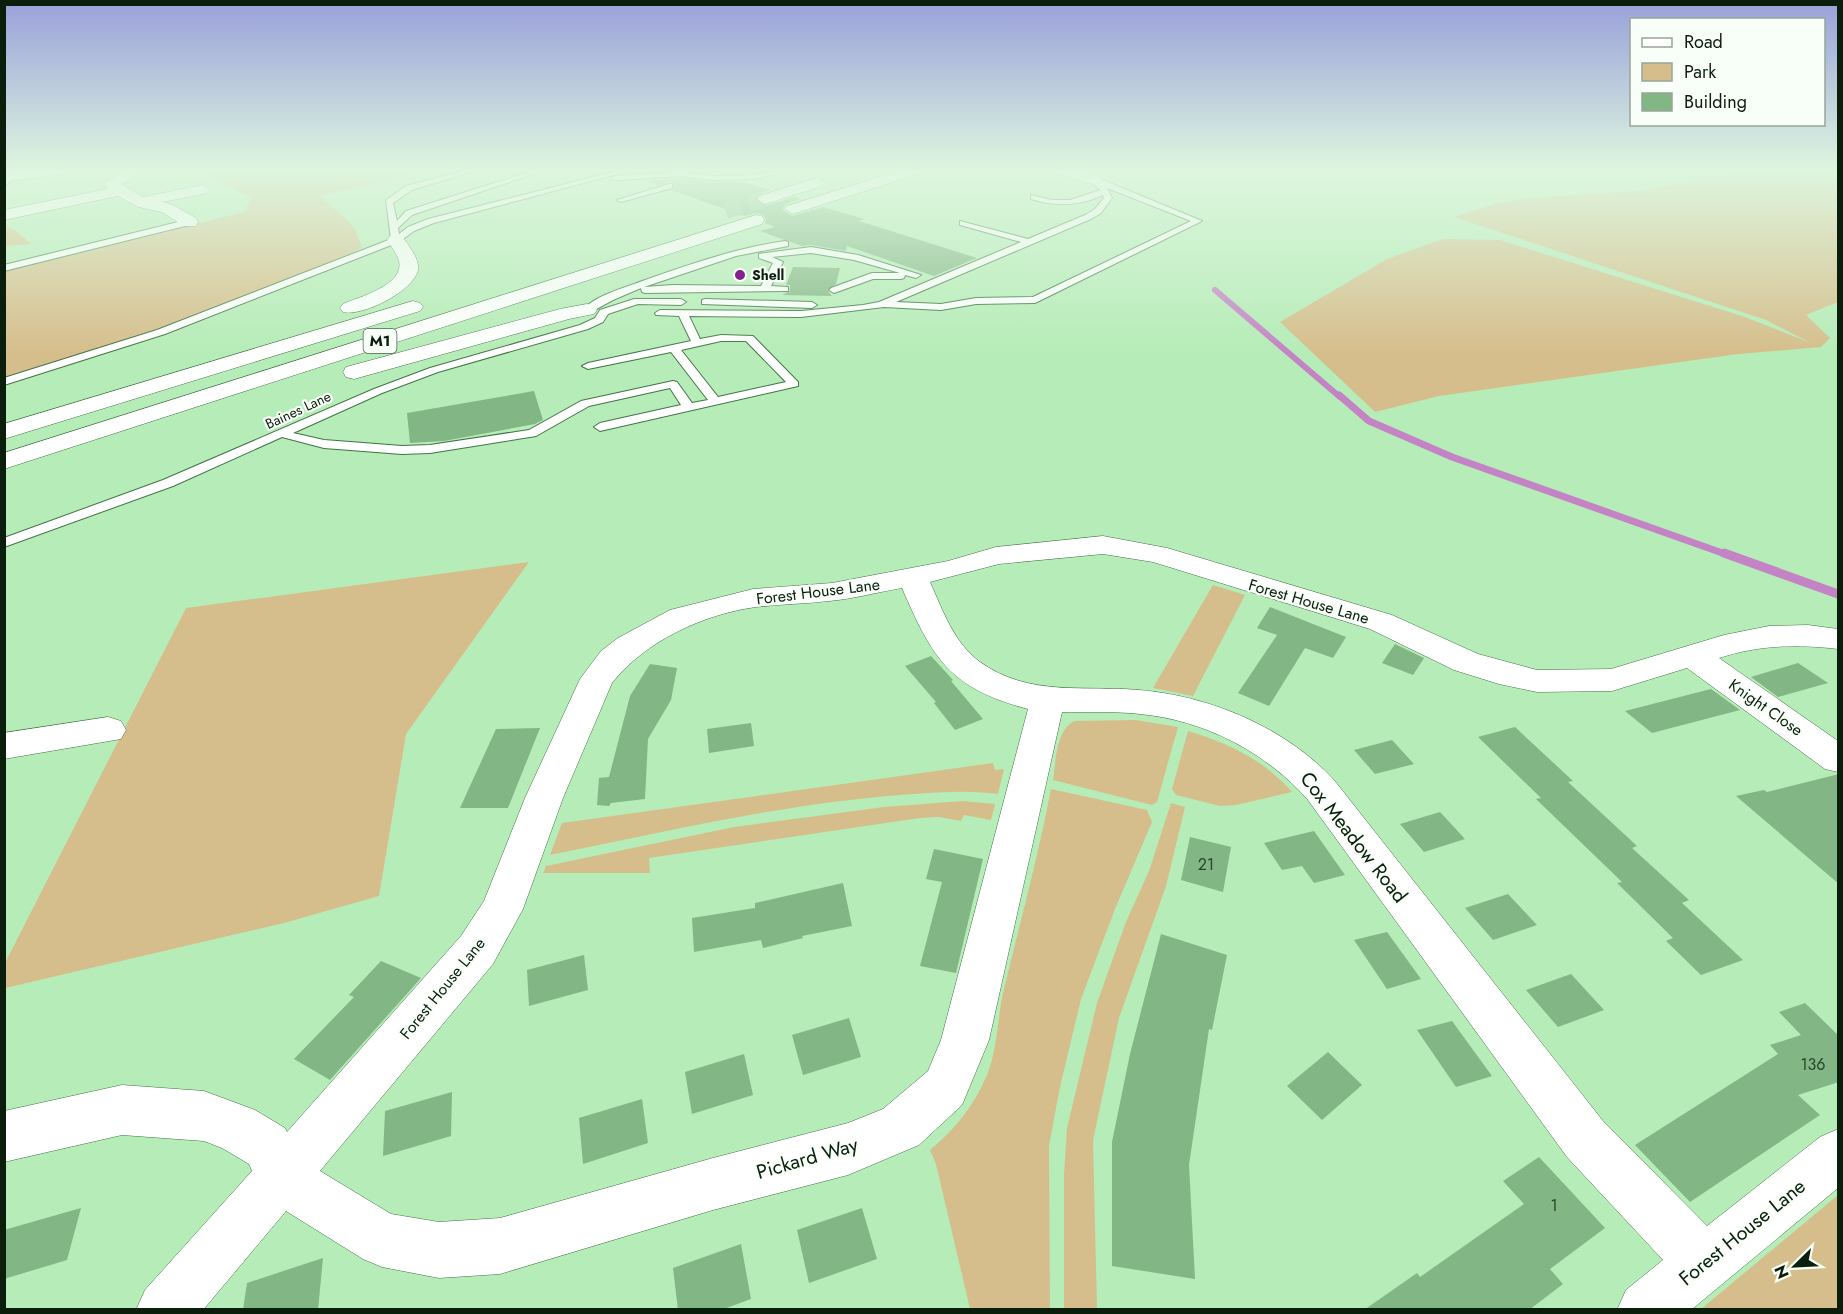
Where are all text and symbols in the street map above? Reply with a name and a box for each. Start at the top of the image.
legend [1630,18,1825,126]
text: Road [1684,29,1723,55]
text: Park [1684,59,1716,85]
text: Building [1684,89,1747,115]
place label: Shell [752,265,784,285]
marker: Shell [733,268,747,282]
road number: M1 [364,329,397,353]
street label: Baines Lane [262,386,334,434]
street label: Forest House Lane [755,572,881,610]
street label: Forest House Lane [1246,573,1372,630]
street label: Knight Close [1724,673,1807,741]
street label: Cox Meadow Road [1293,765,1414,909]
house number: 21 [1198,853,1214,876]
street label: Forest House Lane [394,933,490,1044]
house number: 136 [1800,1053,1826,1076]
street label: Pickard Way [753,1130,862,1187]
street label: Forest House Lane [1673,1172,1812,1293]
house number: 1 [1550,1194,1558,1217]
north arrow [1765,1236,1825,1296]
text: N [1769,1261,1795,1282]

